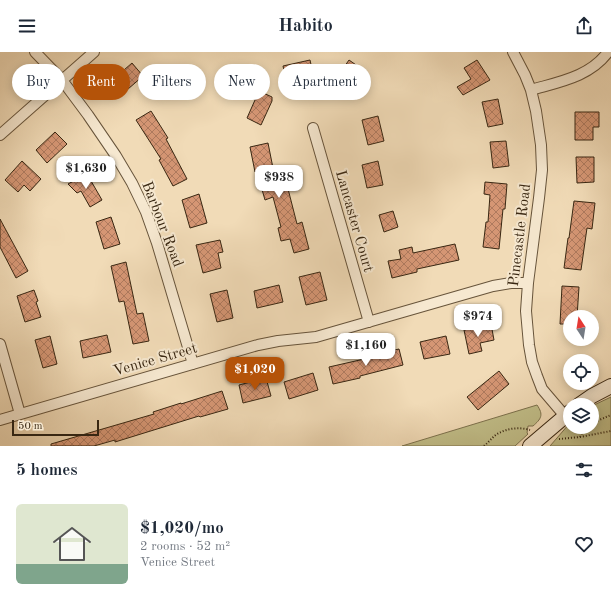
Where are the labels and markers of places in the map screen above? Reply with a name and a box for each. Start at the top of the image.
pin: $1,630 [53,156,119,190]
pin: $938 [255,165,303,199]
pin: $974 [454,304,502,338]
pin: $1,160 [333,333,399,367]
pin: $1,020 [222,357,288,391]

